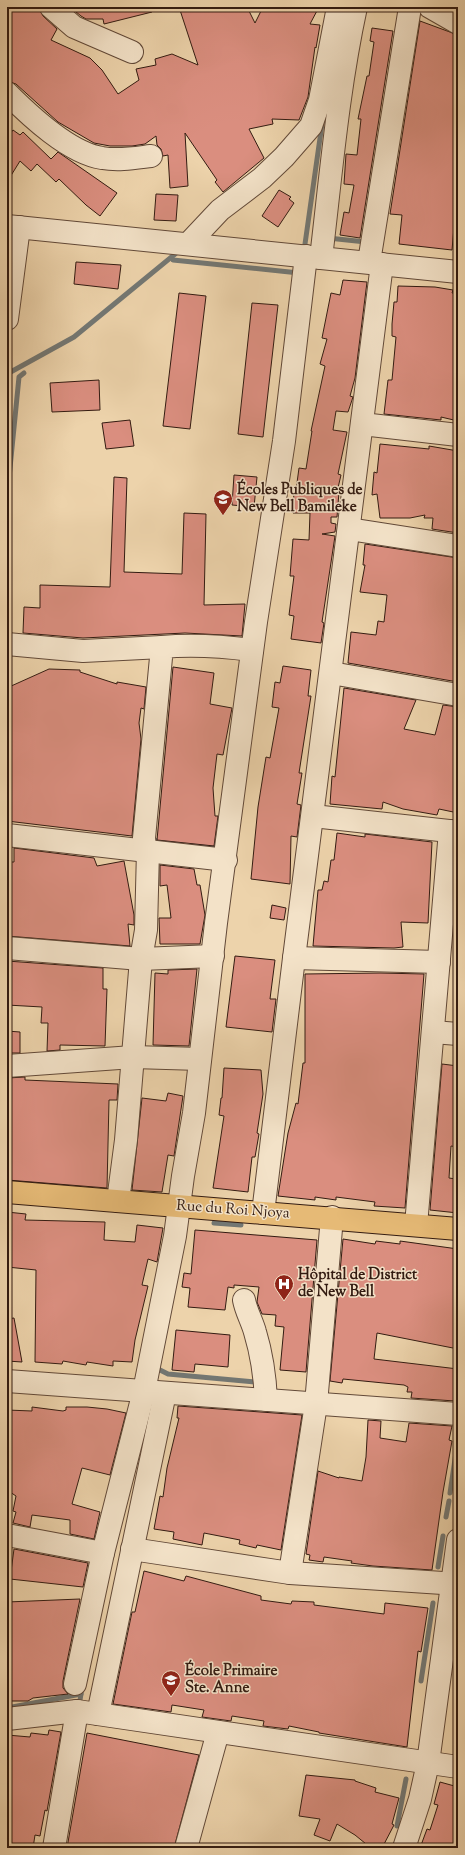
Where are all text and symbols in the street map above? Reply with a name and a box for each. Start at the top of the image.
place label: Écoles Publiques de New Bell Bamileke [237,478,363,518]
school or university icon: Écoles Publiques de New Bell Bamileke [212,488,234,516]
street label: Rue du Roi Njoya [176,1196,290,1224]
place label: Hôpital de District de New Bell [298,1265,418,1303]
hospital icon: Hôpital de District de New Bell [273,1273,295,1301]
place label: École Primaire Ste. Anne [185,1659,277,1699]
school or university icon: École Primaire Ste. Anne [160,1669,182,1697]

